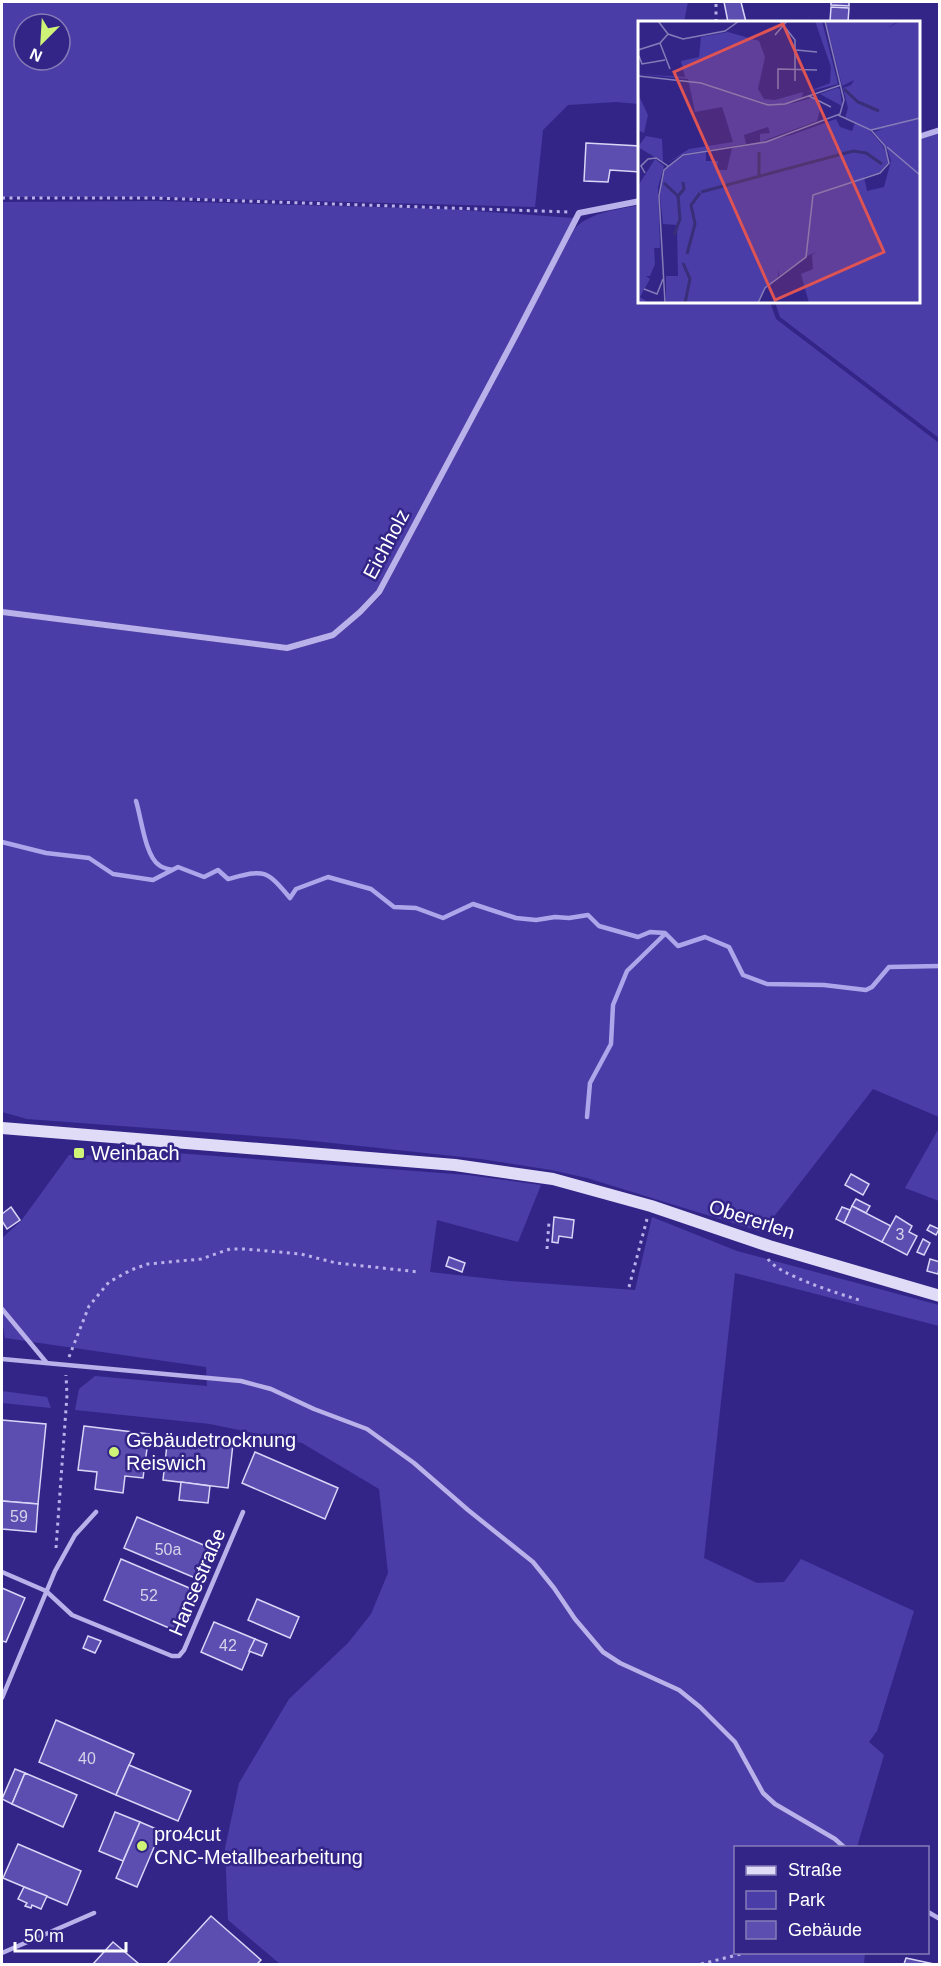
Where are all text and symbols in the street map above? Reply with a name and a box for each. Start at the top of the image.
north arrow [12,12,72,72]
inset map [638,21,920,303]
text: N [27,45,45,65]
street label: Eichholz [359,505,413,583]
place label: Weinbach [91,1142,180,1164]
marker: Weinbach [72,1146,86,1160]
street label: Obererlen [706,1195,798,1243]
house number: 3 [896,1226,905,1243]
place label: Gebäudetrocknung Reiswich [126,1429,296,1474]
marker: Gebäudetrocknung Reiswich [107,1445,121,1459]
house number: 59 [10,1508,28,1525]
street label: Hansestraße [165,1525,229,1639]
house number: 50a [155,1541,181,1558]
house number: 52 [140,1587,158,1604]
house number: 42 [219,1637,237,1654]
house number: 40 [78,1750,96,1767]
place label: pro4cut CNC-Metallbearbeitung [154,1823,363,1868]
marker: pro4cut CNC-Metallbearbeitung [135,1839,149,1853]
legend [734,1846,929,1954]
text: Straße [788,1860,842,1880]
text: Park [788,1890,826,1910]
scale bar [15,1915,126,1953]
text: Gebäude [788,1920,862,1940]
text: 50 m [24,1926,64,1946]

